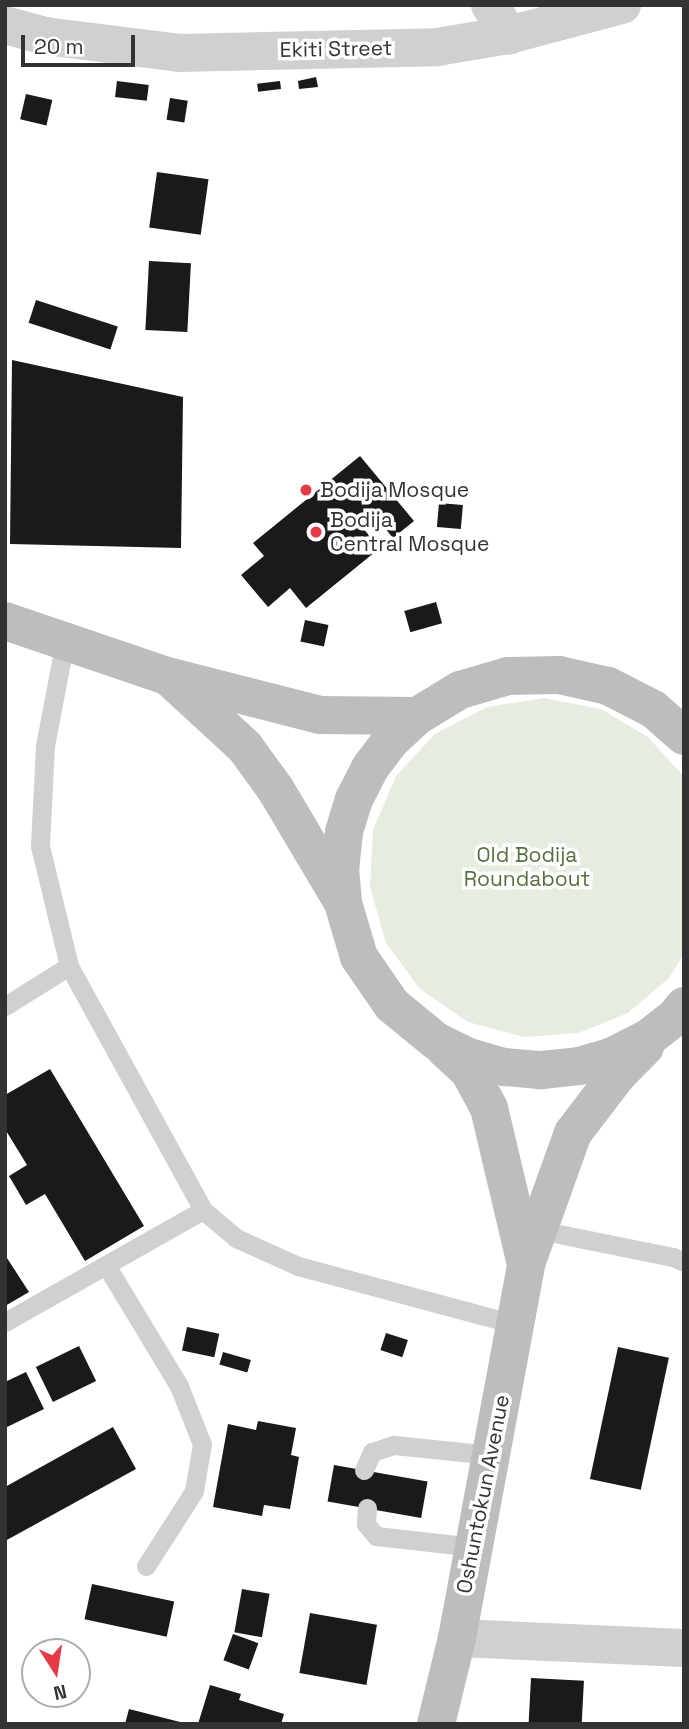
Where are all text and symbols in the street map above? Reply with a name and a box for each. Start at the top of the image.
scale bar [24,21,138,65]
text: 20 m [34,33,84,60]
street label: Ekiti Street [279,35,393,63]
place label: Bodija Mosque [320,477,469,503]
marker: Bodija Mosque [298,482,314,498]
place label: Bodija Central Mosque [330,507,489,557]
marker: Bodija Central Mosque [308,524,324,540]
park label: Old Bodija Roundabout [464,842,590,892]
street label: Oshuntokun Avenue [451,1392,515,1596]
north arrow [21,1638,91,1708]
text: N [51,1679,69,1706]

